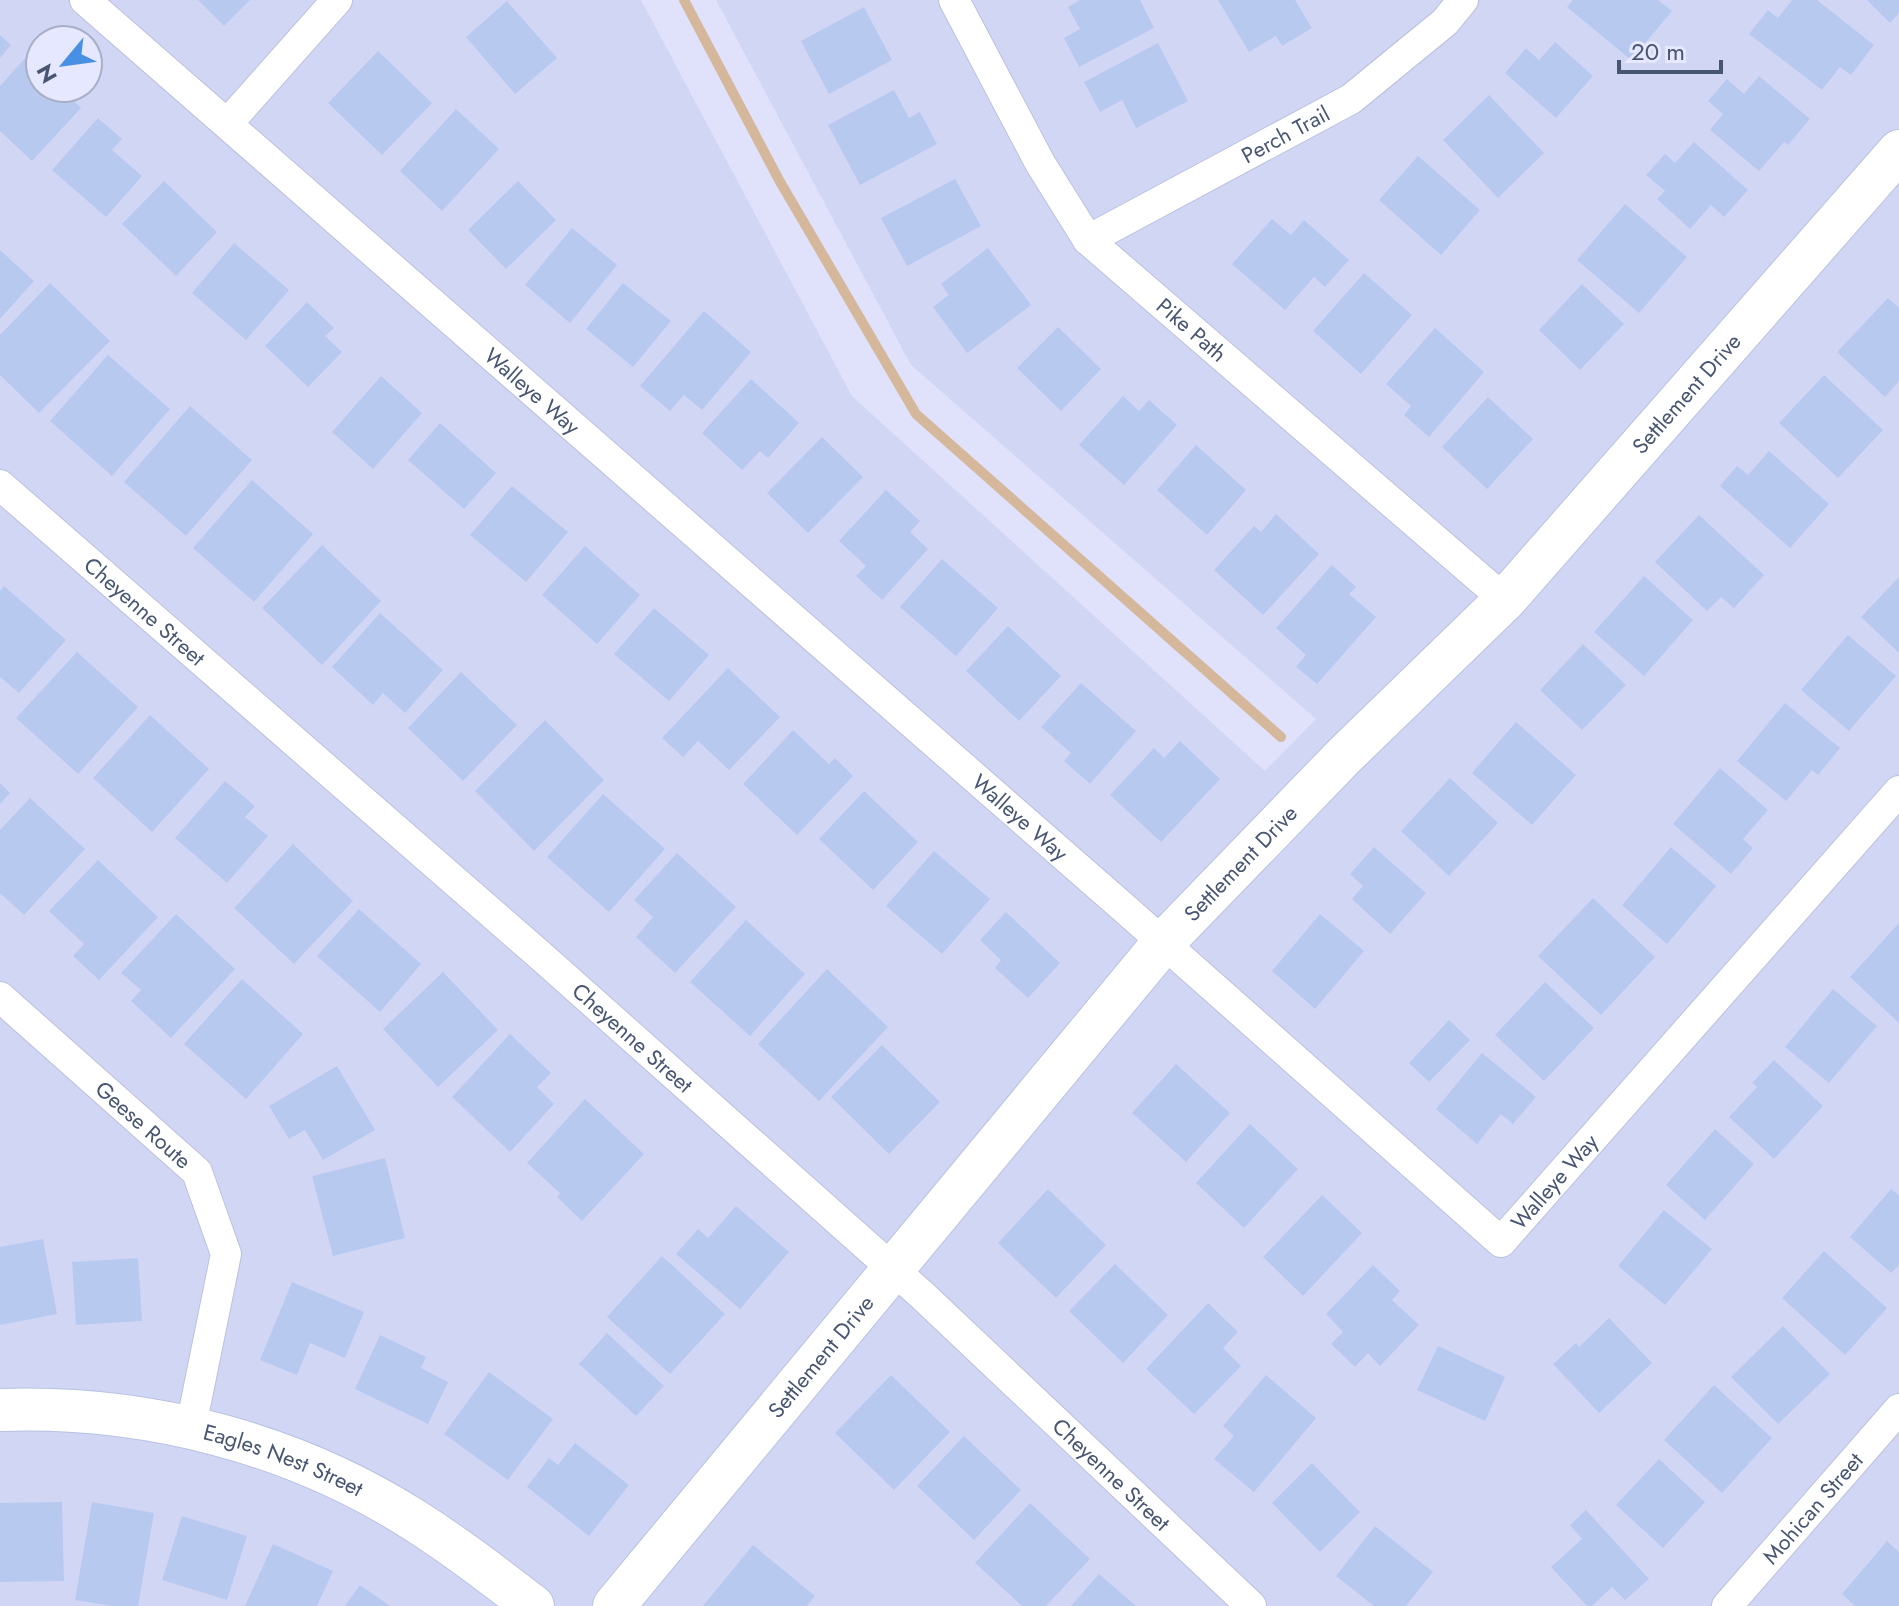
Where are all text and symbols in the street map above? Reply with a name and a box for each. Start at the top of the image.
north arrow [24,24,104,104]
scale bar [1619,24,1721,74]
text: 20 m [1631,34,1685,69]
text: N [28,58,65,89]
street label: Perch Trail [1236,97,1335,171]
street label: Pike Path [1149,290,1234,369]
street label: Settlement Drive [1624,326,1748,461]
street label: Walleye Way [477,340,588,442]
street label: Cheyenne Street [77,549,213,674]
street label: Walleye Way [965,766,1076,869]
street label: Settlement Drive [1176,798,1304,929]
street label: Cheyenne Street [565,975,701,1101]
street label: Geese Route [88,1073,199,1176]
street label: Walleye Way [1503,1126,1606,1237]
street label: Settlement Drive [760,1288,881,1425]
street label: Cheyenne Street [1045,1410,1178,1538]
street label: Eagles Nest Street [200,1415,370,1505]
street label: Mohican Street [1755,1445,1871,1571]

